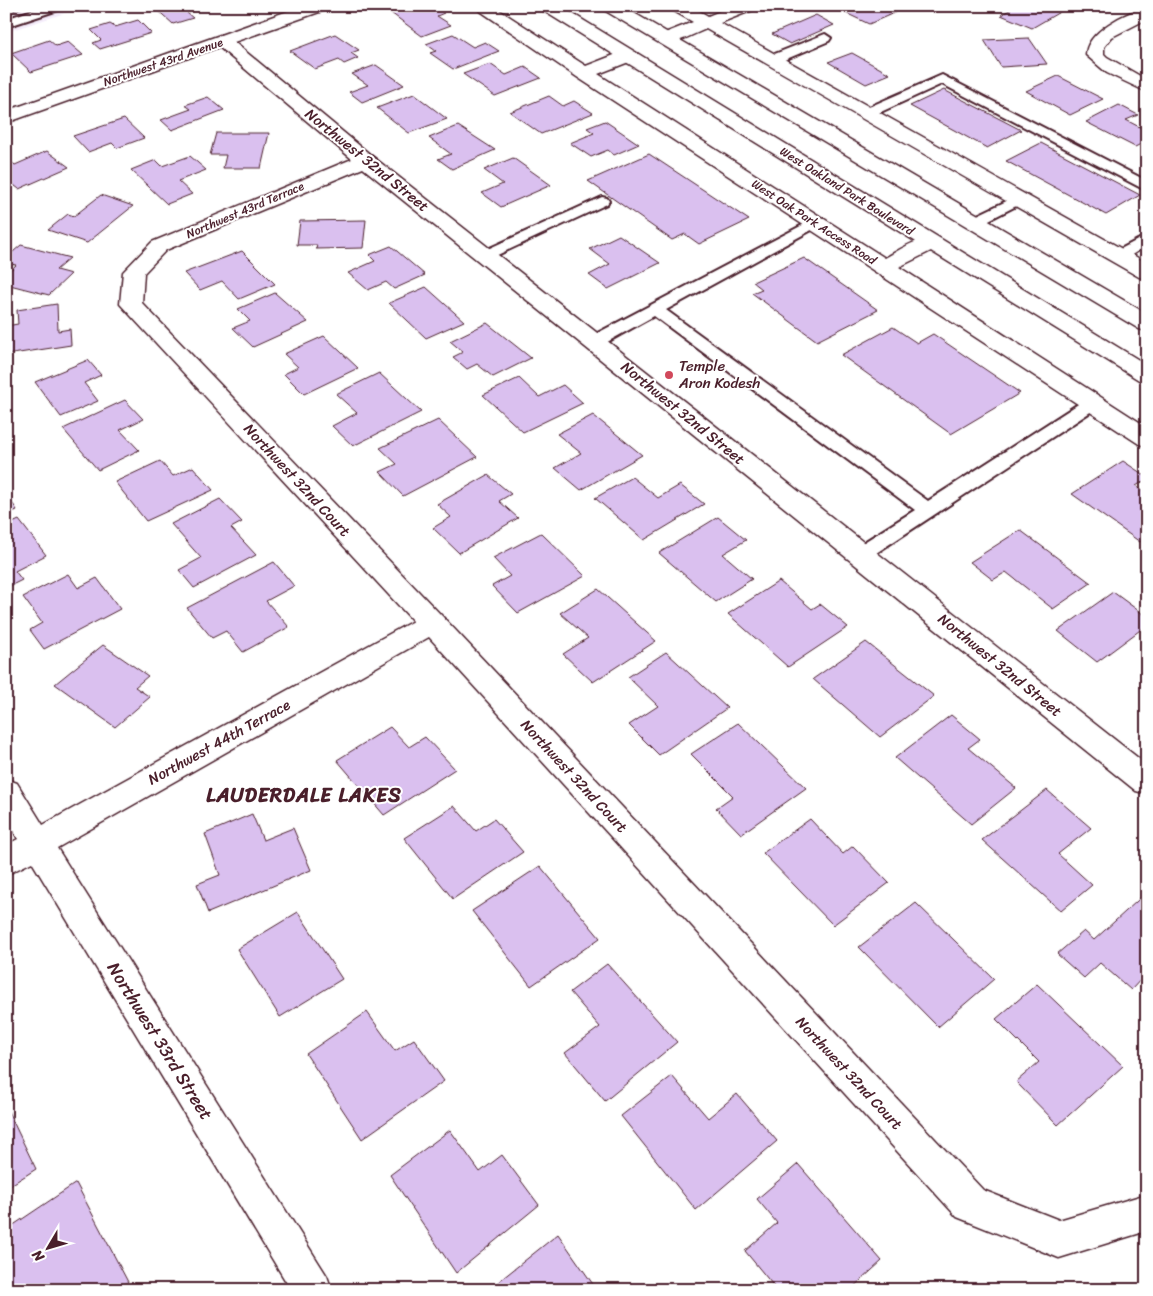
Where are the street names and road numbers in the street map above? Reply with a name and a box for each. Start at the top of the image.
street label: Northwest 43rd Avenue [100,31,226,93]
street label: Northwest 32nd Street [299,101,435,219]
street label: West Oakland Park Boulevard [775,141,919,242]
street label: West Oak Park Access Road [747,173,882,272]
street label: Northwest 43rd Terrace [182,175,308,245]
street label: Northwest 32nd Street [615,354,751,472]
street label: Northwest 32nd Court [237,417,357,543]
street label: Northwest 32nd Street [932,606,1068,724]
street label: Northwest 44th Terrace [143,692,295,792]
street label: Northwest 32nd Court [514,713,634,839]
street label: Northwest 33rd Street [98,955,222,1127]
street label: Northwest 32nd Court [789,1010,909,1136]

